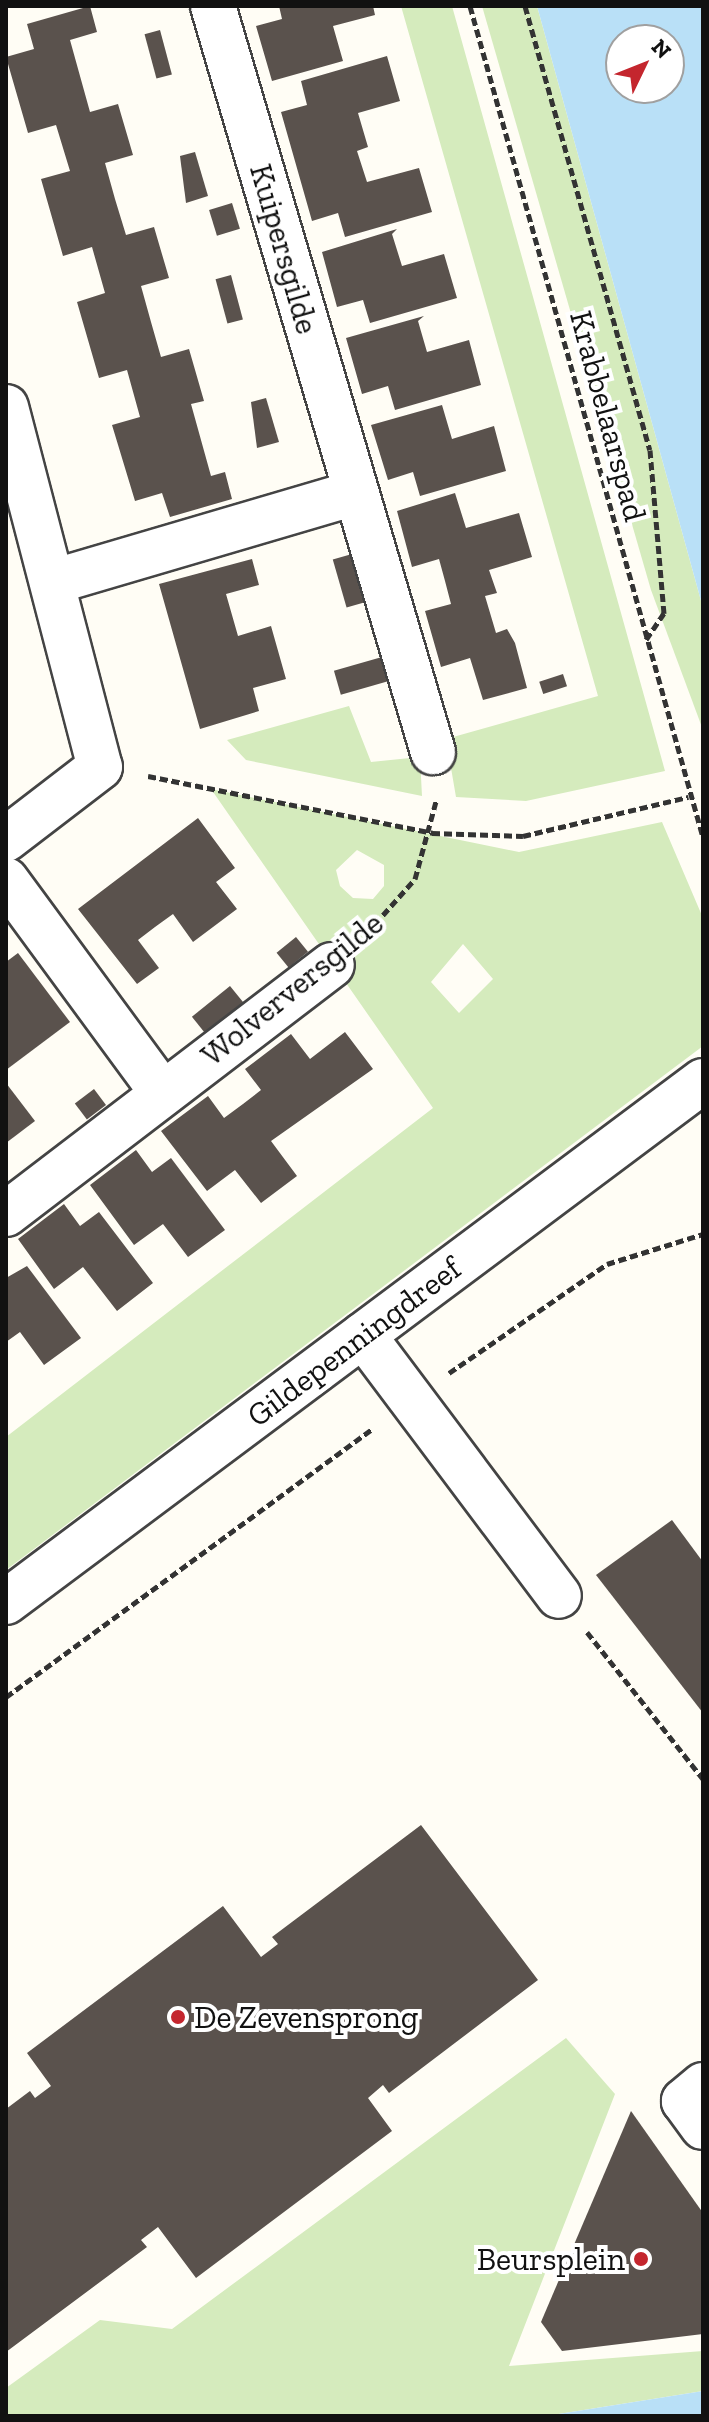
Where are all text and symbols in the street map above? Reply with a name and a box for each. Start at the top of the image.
north arrow [605,24,685,104]
text: N [646,33,677,64]
street label: Kuipersgilde [241,160,327,338]
street label: Krabbelaarspad [561,307,655,525]
street label: Wolverversgilde [193,904,391,1074]
street label: Gildepenningdreef [240,1249,468,1435]
place label: De Zevensprong [194,1998,418,2036]
marker: De Zevensprong [169,2008,187,2026]
place label: Beursplein [477,2240,625,2278]
marker: Beursplein [632,2250,650,2268]

